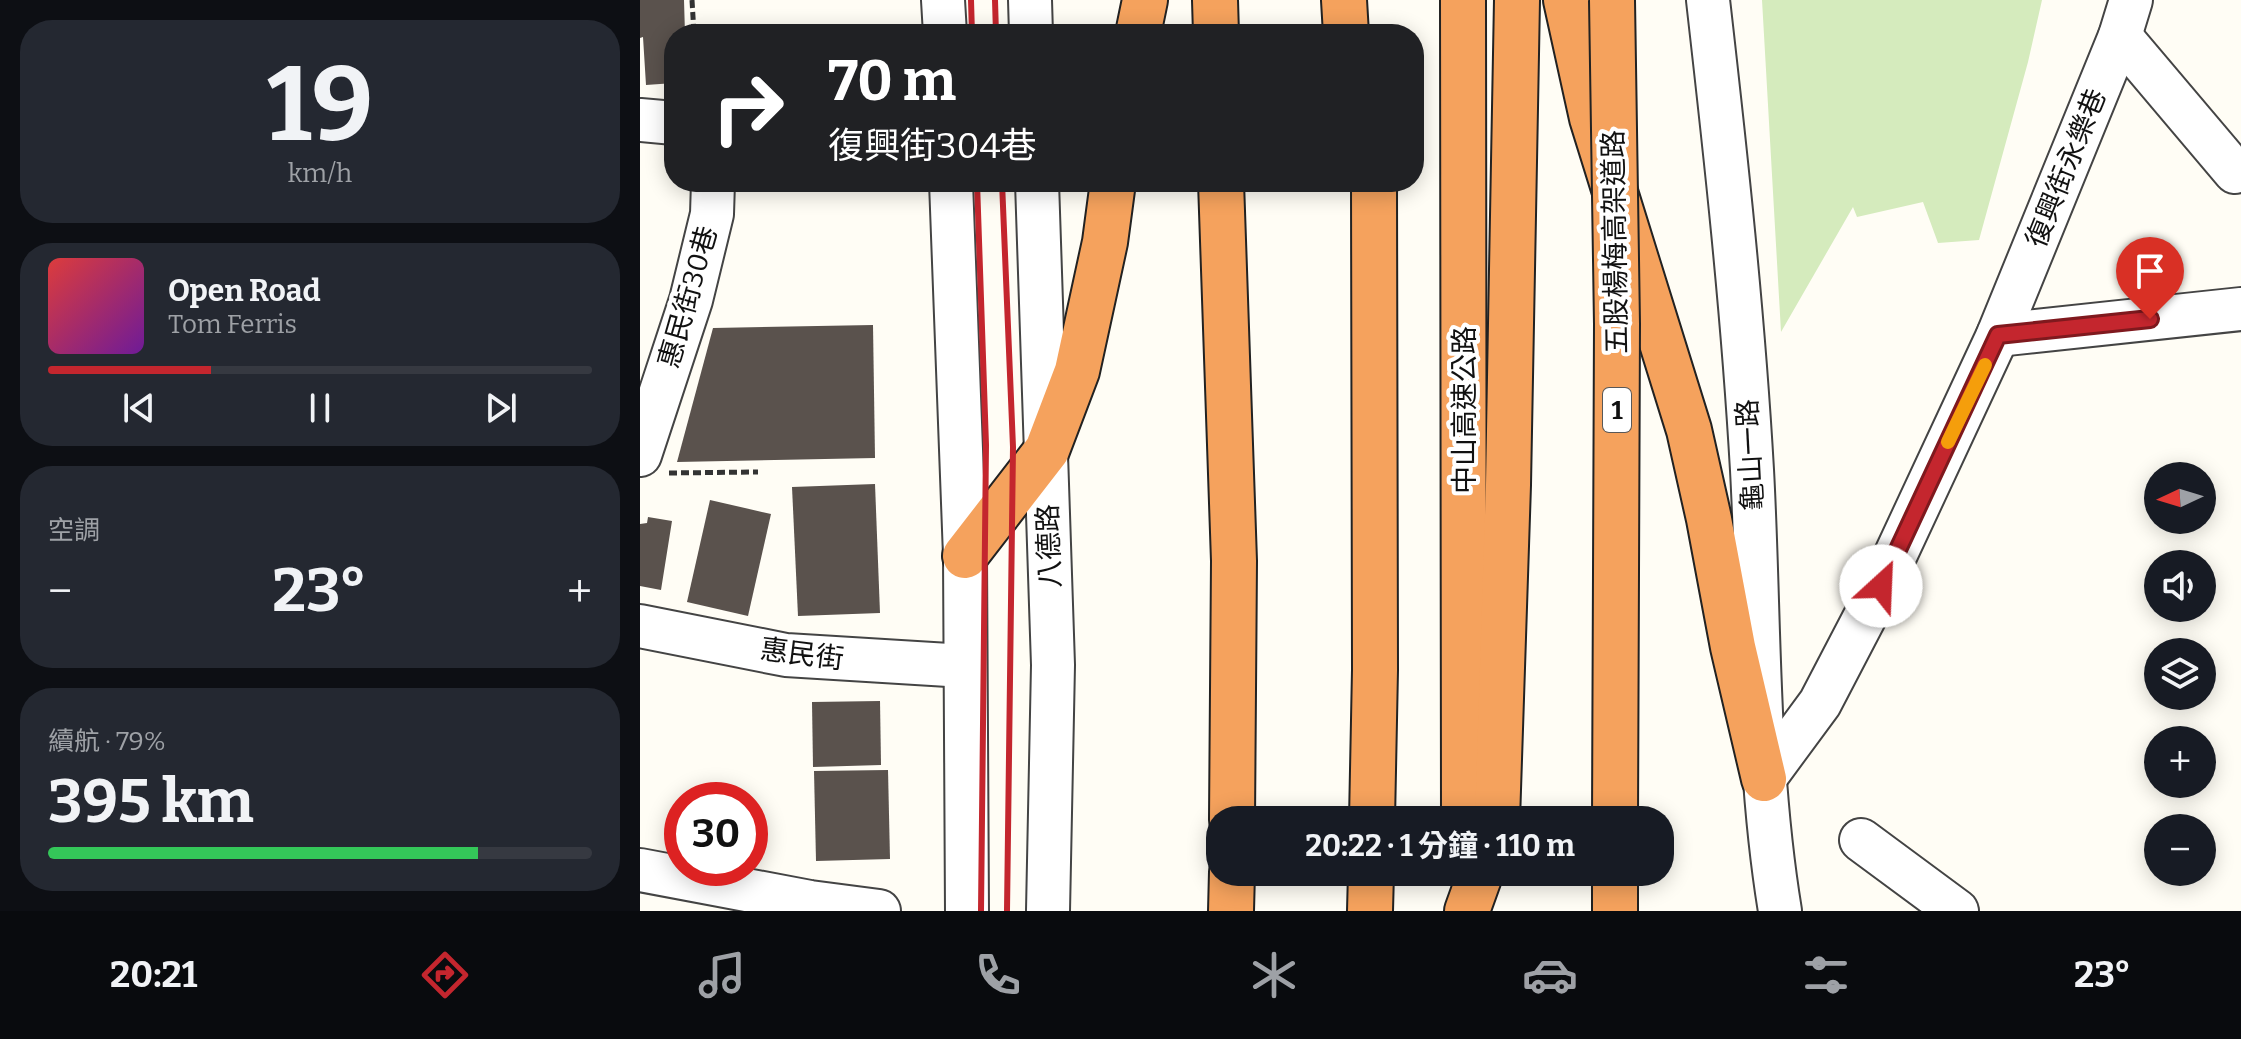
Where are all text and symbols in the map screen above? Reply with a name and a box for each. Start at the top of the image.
text: 19 [267,43,373,168]
text: 70 m [828,48,956,115]
icon: right [696,56,800,160]
street label: 復興街永樂巷 [2019,84,2113,252]
text: 復興街304巷 [828,124,1037,168]
street label: 五股楊梅高架道路 [1597,130,1633,354]
text: km/h [288,158,352,189]
street label: 惠民街30巷 [652,222,724,372]
pin [2116,237,2184,319]
icon: arrive [2128,249,2172,293]
text: Open Road [168,273,321,309]
text: Tom Ferris [168,309,297,340]
street label: 中山高速公路 [1448,326,1481,494]
icon: previous [117,386,161,430]
icon: pause [298,386,342,430]
icon: next [479,386,523,430]
road number: 1 [1603,388,1631,432]
street label: 龜山一路 [1731,398,1769,512]
north arrow [2144,462,2216,534]
map controls [2144,462,2216,886]
street label: 八德路 [1031,503,1067,589]
text: 空調 [48,515,100,546]
position arrow [1839,544,1923,628]
button: sound [2144,550,2216,622]
text: 23° [272,555,367,627]
text: − [48,565,72,618]
text: + [567,565,592,618]
street label: 惠民街 [758,633,846,675]
button: layers [2144,638,2216,710]
text: 續航 · 79% [48,726,166,757]
button: + [2144,726,2216,798]
text: 395 km [48,766,254,838]
speed limit sign: 30 [664,782,768,886]
button: − [2144,814,2216,886]
text: 20:22 · 1 分鐘 · 110 m [1305,828,1575,864]
icon: directions [417,947,473,1003]
icon: music [694,947,750,1003]
icon: phone [970,947,1026,1003]
icon: climate [1246,947,1302,1003]
icon: car [1522,947,1578,1003]
icon: filters [1798,947,1854,1003]
text: 20:21 [110,953,197,997]
text: 23° [2074,953,2131,997]

